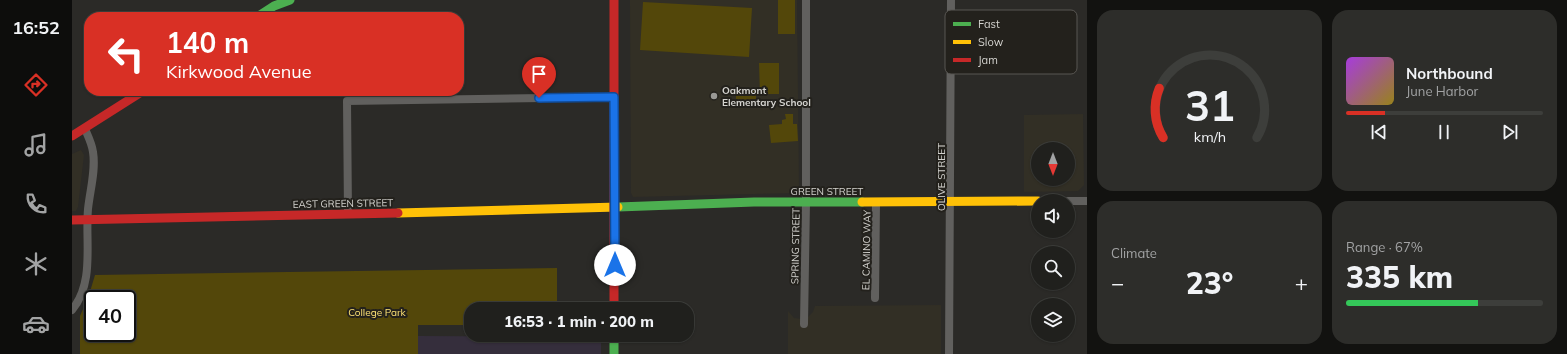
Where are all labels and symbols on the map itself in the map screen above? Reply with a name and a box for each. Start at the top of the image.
legend [945,10,1077,74]
text: Fast [978,17,1000,31]
text: Slow [978,35,1004,49]
text: Jam [978,53,998,67]
pin [522,57,556,98]
place label: Oakmont Elementary School [722,84,811,109]
marker: Oakmont Elementary School [709,91,719,101]
north arrow [1031,142,1075,186]
street label: OLIVE STREET [935,143,948,211]
street label: GREEN STREET [791,185,863,198]
street label: EAST GREEN STREET [293,196,393,211]
street label: SPRING STREET [788,208,803,284]
street label: EL CAMINO WAY [859,209,874,290]
position arrow [594,244,636,286]
speed limit sign: 40 [84,290,136,342]
park label: College Park [348,306,407,319]

